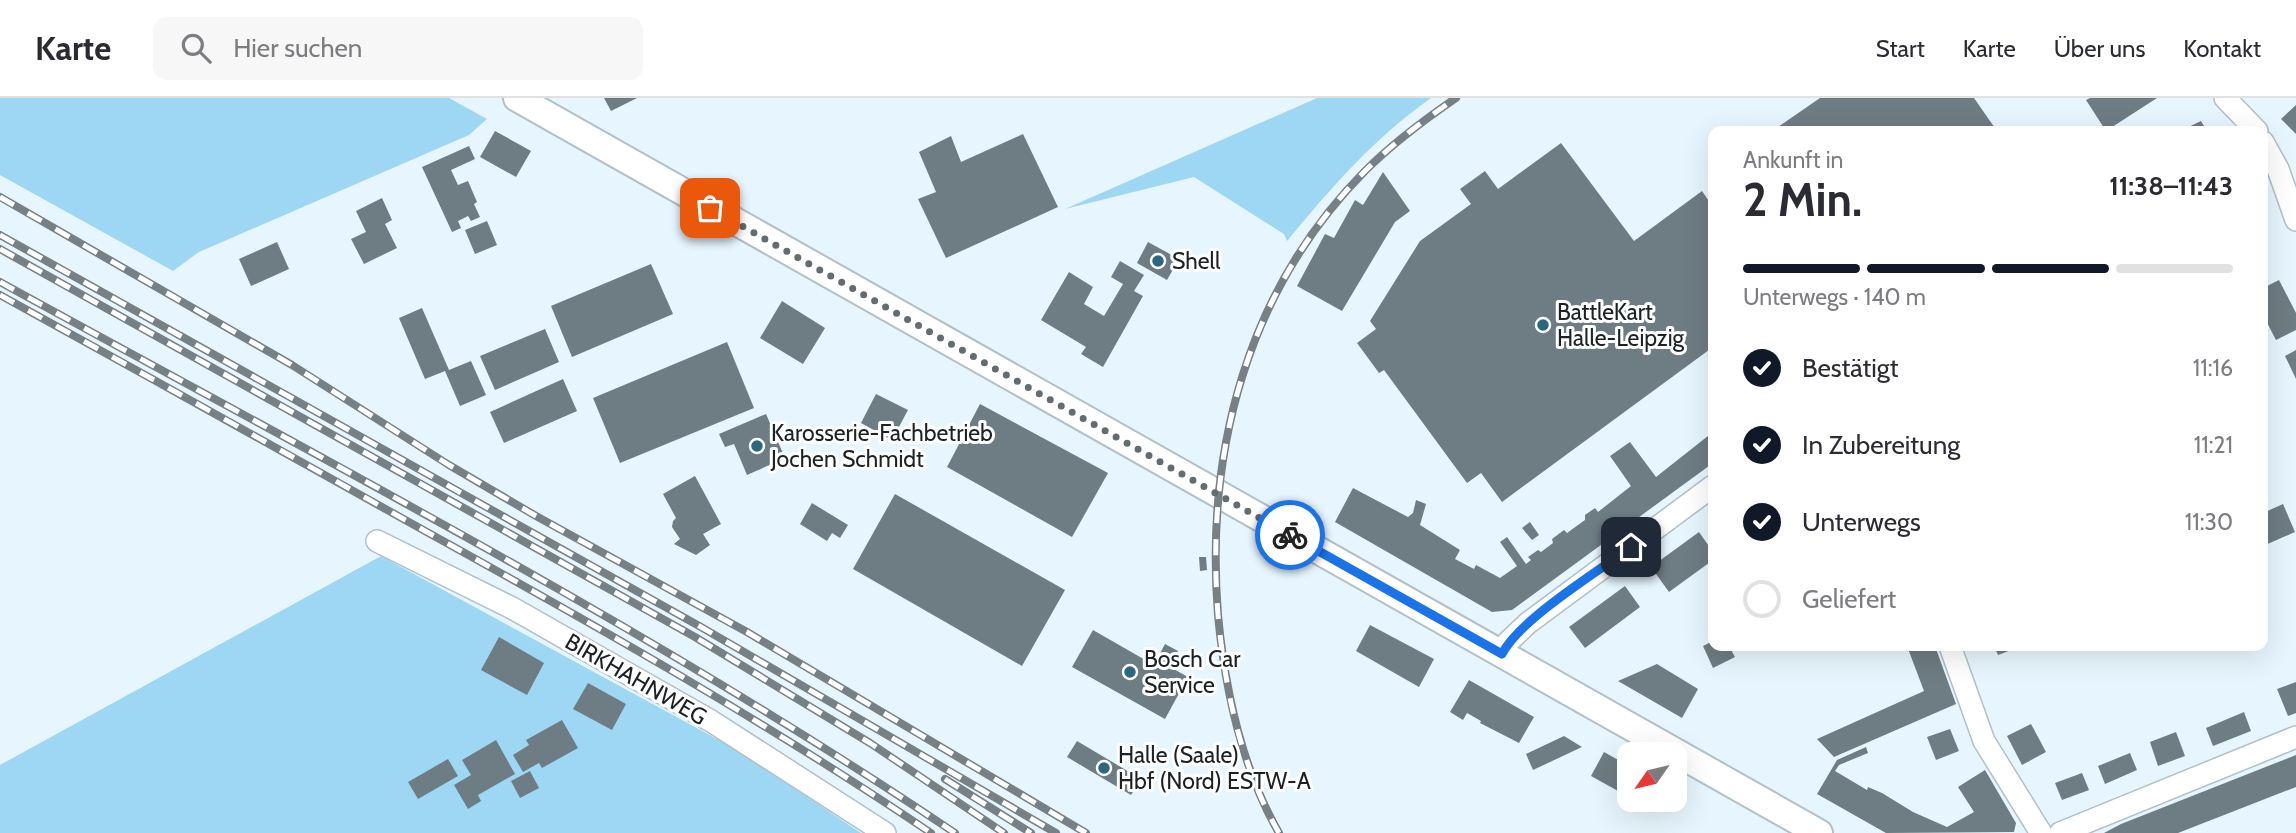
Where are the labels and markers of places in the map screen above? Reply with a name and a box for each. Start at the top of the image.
pin [680,178,740,238]
place label: Shell [1172,247,1221,275]
marker: Shell [1150,253,1166,269]
place label: BattleKart Halle-Leipzig [1557,298,1685,352]
marker: BattleKart Halle-Leipzig [1535,317,1551,333]
place label: Karosserie-Fachbetrieb Jochen Schmidt [770,419,993,473]
marker: Karosserie-Fachbetrieb Jochen Schmidt [749,438,765,454]
pin [1601,517,1661,577]
place label: Bosch Car Service [1144,645,1241,699]
marker: Bosch Car Service [1122,664,1138,680]
place label: Halle (Saale) Hbf (Nord) ESTW-A [1118,741,1311,795]
marker: Halle (Saale) Hbf (Nord) ESTW-A [1096,760,1112,776]

